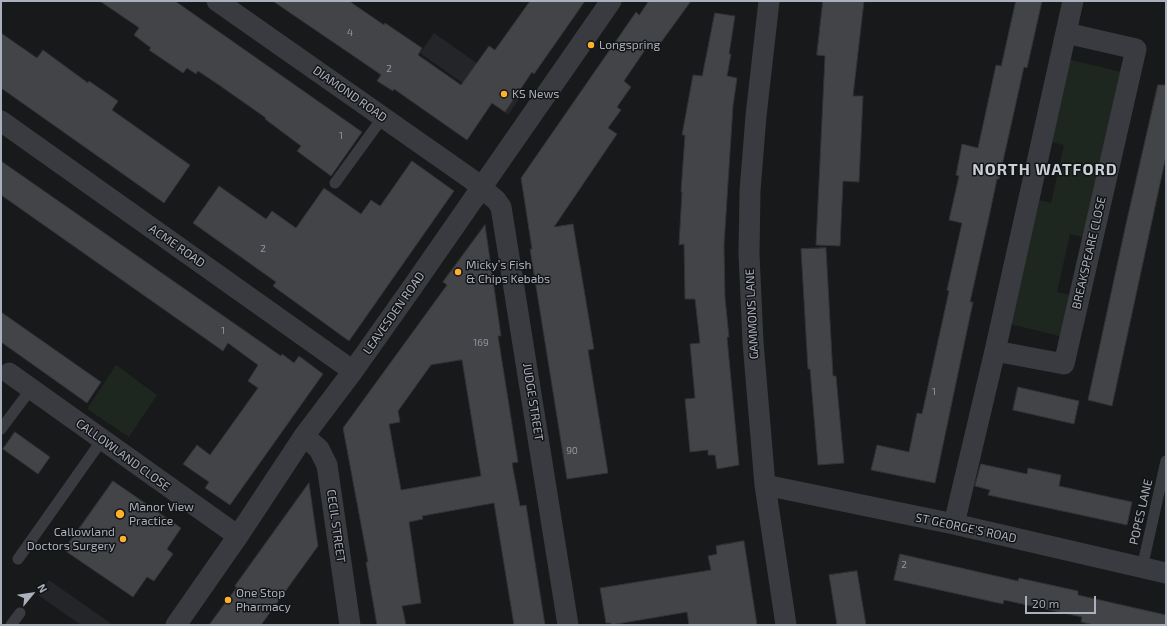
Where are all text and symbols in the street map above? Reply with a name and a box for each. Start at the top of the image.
house number: 4 [347,27,353,39]
place label: Longspring [599,38,660,52]
marker: Longspring [586,40,596,50]
street label: DIAMOND ROAD [310,63,390,125]
house number: 2 [386,63,392,75]
place label: KS News [512,87,559,101]
marker: KS News [499,89,509,99]
house number: 1 [339,130,343,142]
district label: NORTH WATFORD [972,160,1118,180]
street label: BREAKSPEARE CLOSE [1069,195,1109,311]
street label: ACME ROAD [146,221,208,271]
house number: 2 [260,243,266,255]
place label: Micky’s Fish & Chips Kebabs [466,258,550,286]
marker: Micky’s Fish & Chips Kebabs [453,267,463,277]
street label: GAMMONS LANE [742,268,762,360]
street label: LEAVESDEN ROAD [360,269,428,357]
house number: 1 [221,325,225,337]
house number: 169 [473,337,489,349]
street label: JUDGE STREET [520,362,546,442]
house number: 1 [932,386,936,398]
street label: CALLOWLAND CLOSE [73,416,173,494]
house number: 90 [566,445,578,457]
street label: POPES LANE [1126,478,1156,546]
street label: CECIL STREET [324,488,348,564]
place label: Manor View Practice [129,500,194,528]
marker: Manor View Practice [114,508,126,520]
street label: ST GEORGE'S ROAD [914,510,1018,546]
place label: Callowland Doctors Surgery [27,525,115,553]
marker: Callowland Doctors Surgery [118,534,128,544]
house number: 2 [901,559,907,571]
north arrow [12,574,52,614]
text: N [35,581,51,595]
place label: One Stop Pharmacy [236,586,291,614]
scale bar [1027,588,1098,614]
marker: One Stop Pharmacy [223,595,233,605]
text: 20 m [1032,596,1059,610]

